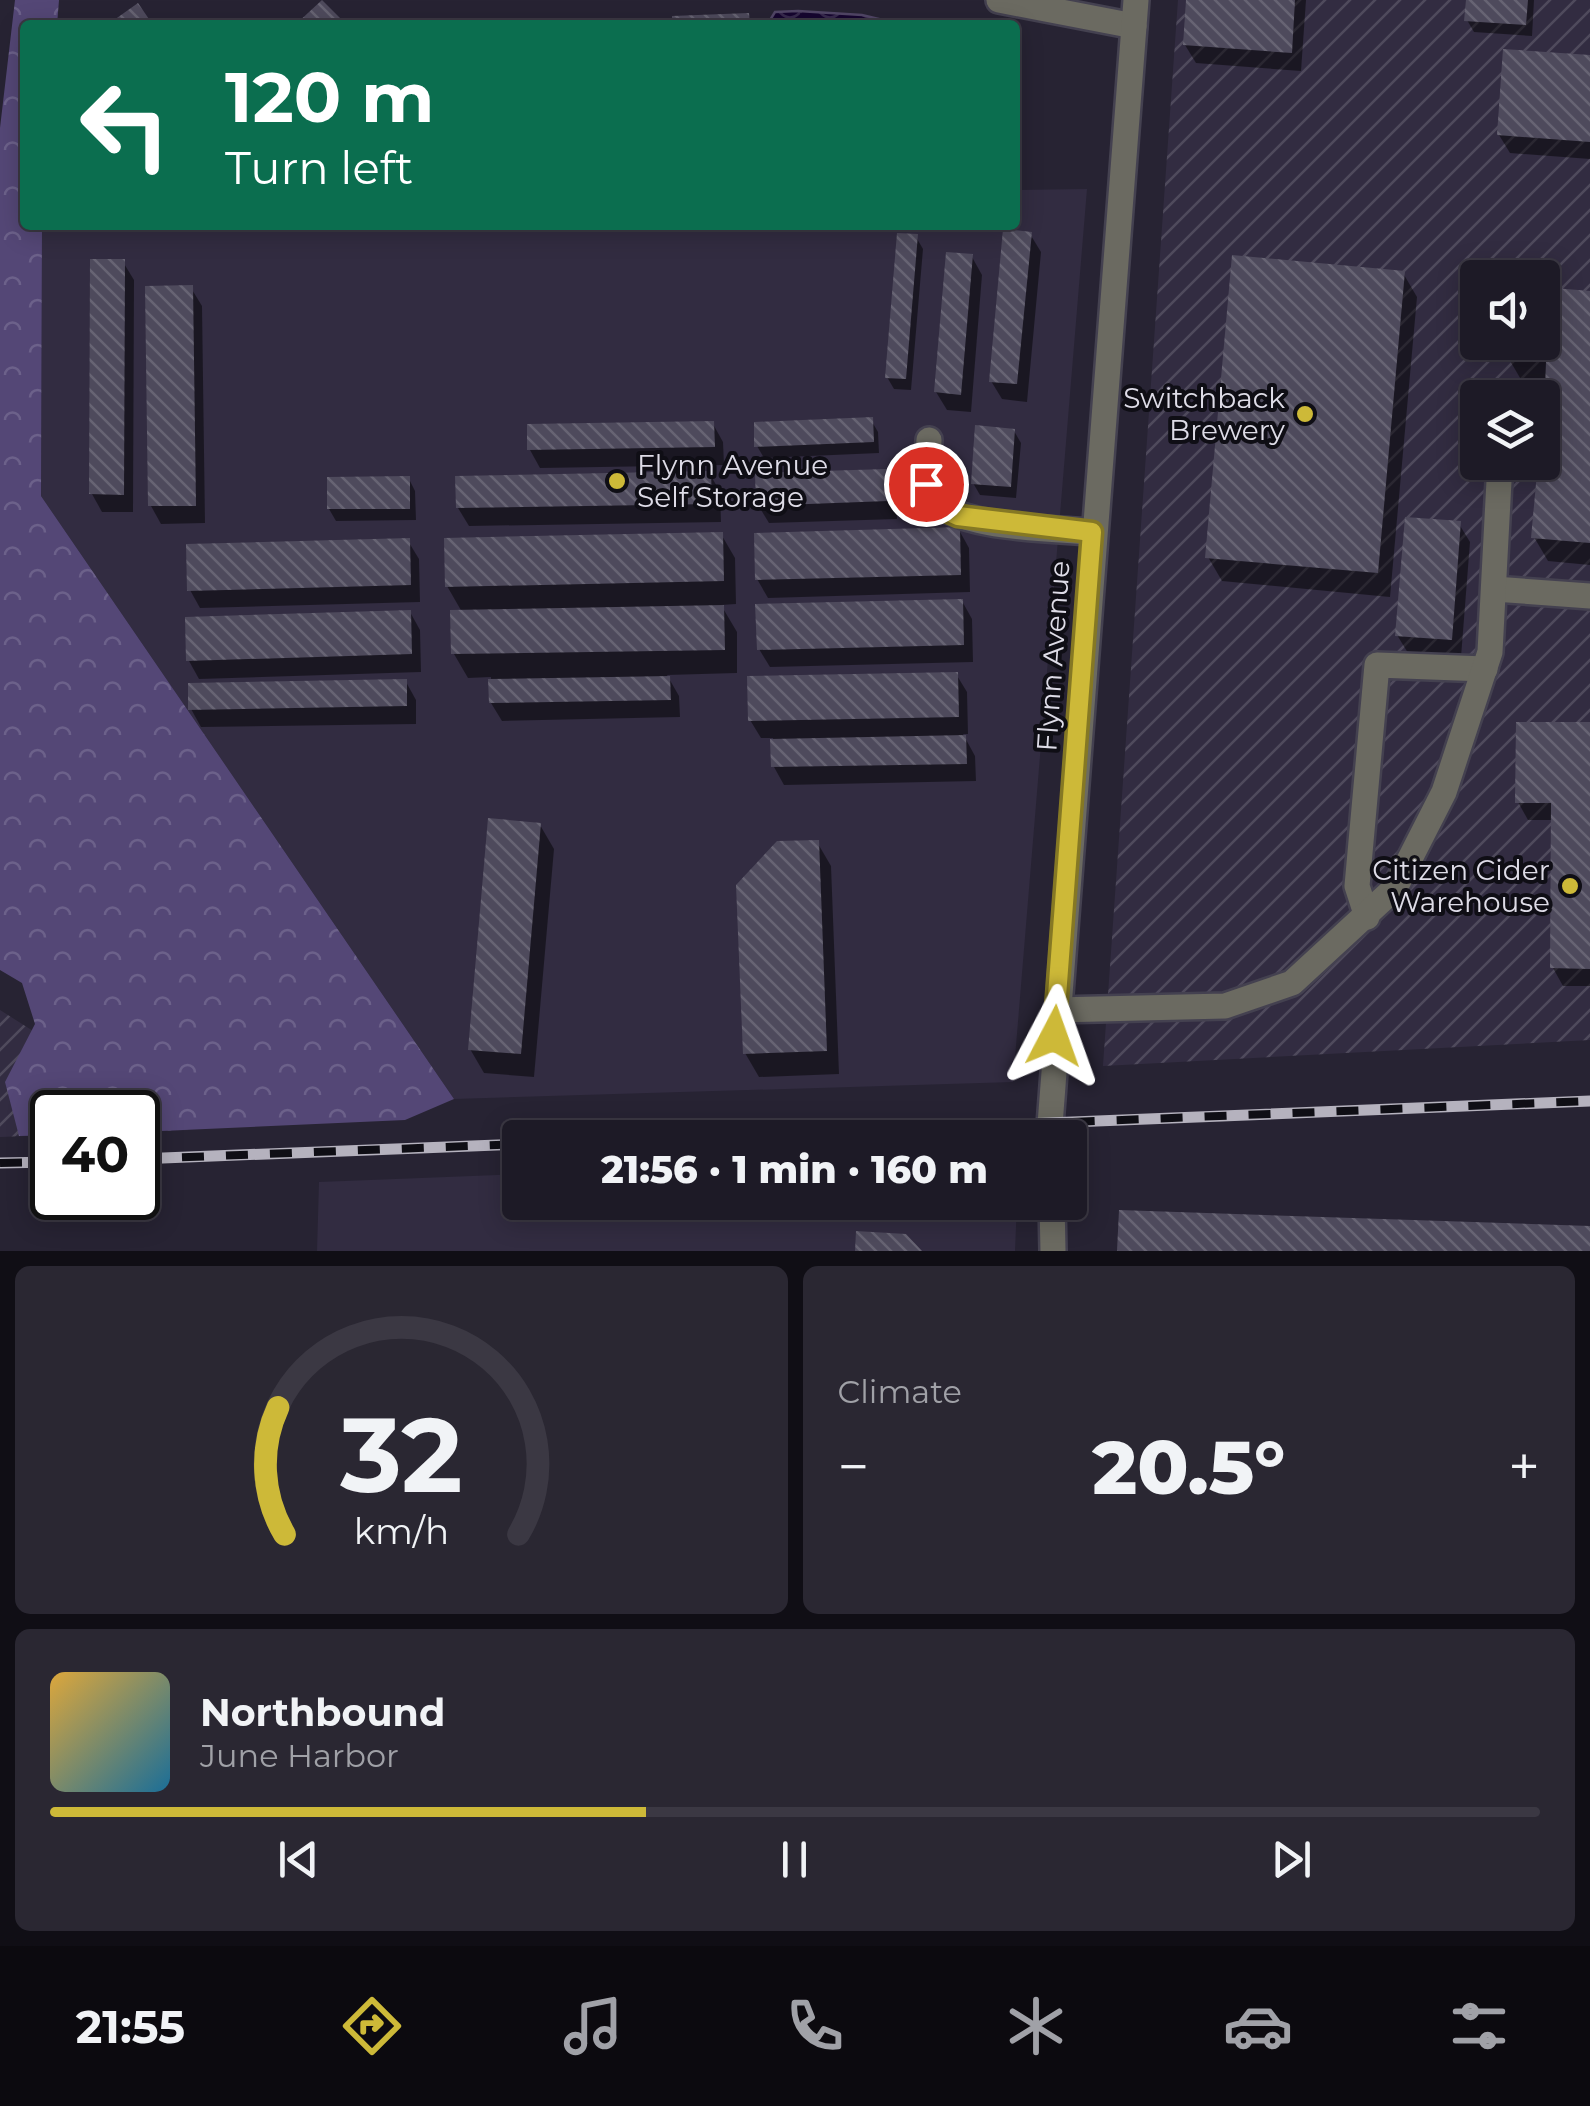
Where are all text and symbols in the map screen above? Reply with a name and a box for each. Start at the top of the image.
text: 120 m [225,54,435,140]
icon: left [60,60,190,190]
text: Turn left [225,140,413,195]
map controls [1460,260,1560,480]
button: sound [1460,260,1560,360]
button: layers [1460,380,1560,480]
place label: Switchback Brewery [1123,381,1286,447]
marker: Switchback Brewery [1294,403,1316,425]
pin [884,442,969,527]
place label: Flynn Avenue Self Storage [637,448,828,514]
icon: arrive [899,457,954,512]
marker: Flynn Avenue Self Storage [606,470,628,492]
street label: Flynn Avenue [1029,559,1077,753]
place label: Citizen Cider Warehouse [1372,853,1550,919]
marker: Citizen Cider Warehouse [1559,875,1581,897]
position arrow [1002,984,1106,1088]
speed limit sign: 40 [30,1090,160,1220]
text: 21:56 · 1 min · 160 m [601,1146,988,1193]
text: Climate [838,1372,962,1411]
text: 32 [339,1391,462,1518]
text: 20.5° [1092,1421,1285,1513]
text: − [838,1433,869,1500]
text: + [1508,1433,1540,1500]
text: km/h [354,1509,449,1553]
text: Northbound [200,1689,445,1736]
text: June Harbor [200,1736,399,1775]
icon: previous [271,1832,326,1887]
icon: pause [767,1832,822,1887]
icon: next [1264,1832,1319,1887]
icon: directions [337,1991,407,2061]
icon: music [558,1991,628,2061]
icon: phone [780,1991,850,2061]
icon: climate [1001,1991,1071,2061]
icon: car [1223,1991,1293,2061]
icon: filters [1444,1991,1514,2061]
text: 21:55 [76,1999,185,2054]

